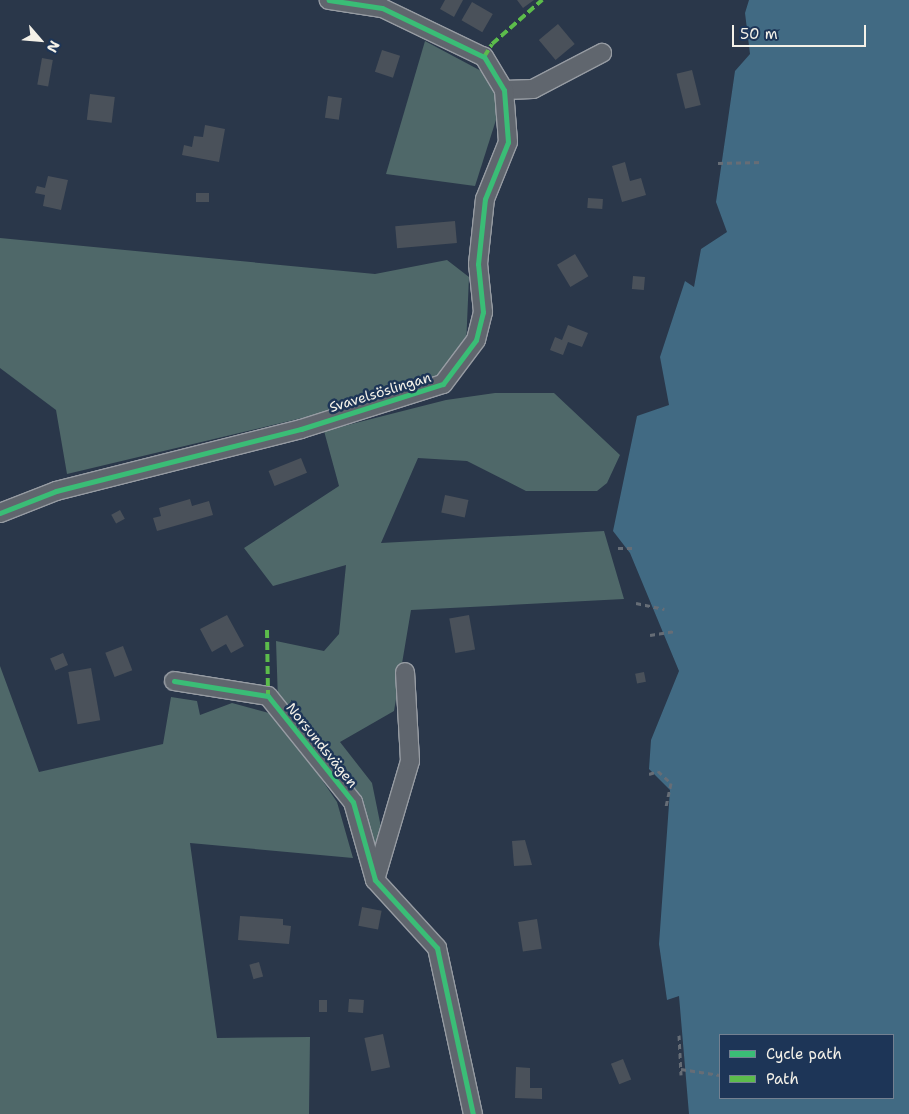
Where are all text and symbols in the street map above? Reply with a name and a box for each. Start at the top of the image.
north arrow [15,15,65,65]
scale bar [734,15,868,47]
text: 50 m [740,24,778,44]
text: N [43,38,64,56]
street label: Svavelsöslingan [327,369,433,415]
street label: Norsundsvägen [283,699,361,791]
legend [719,1034,894,1099]
text: Cycle path [766,1044,842,1064]
text: Path [766,1069,799,1089]

